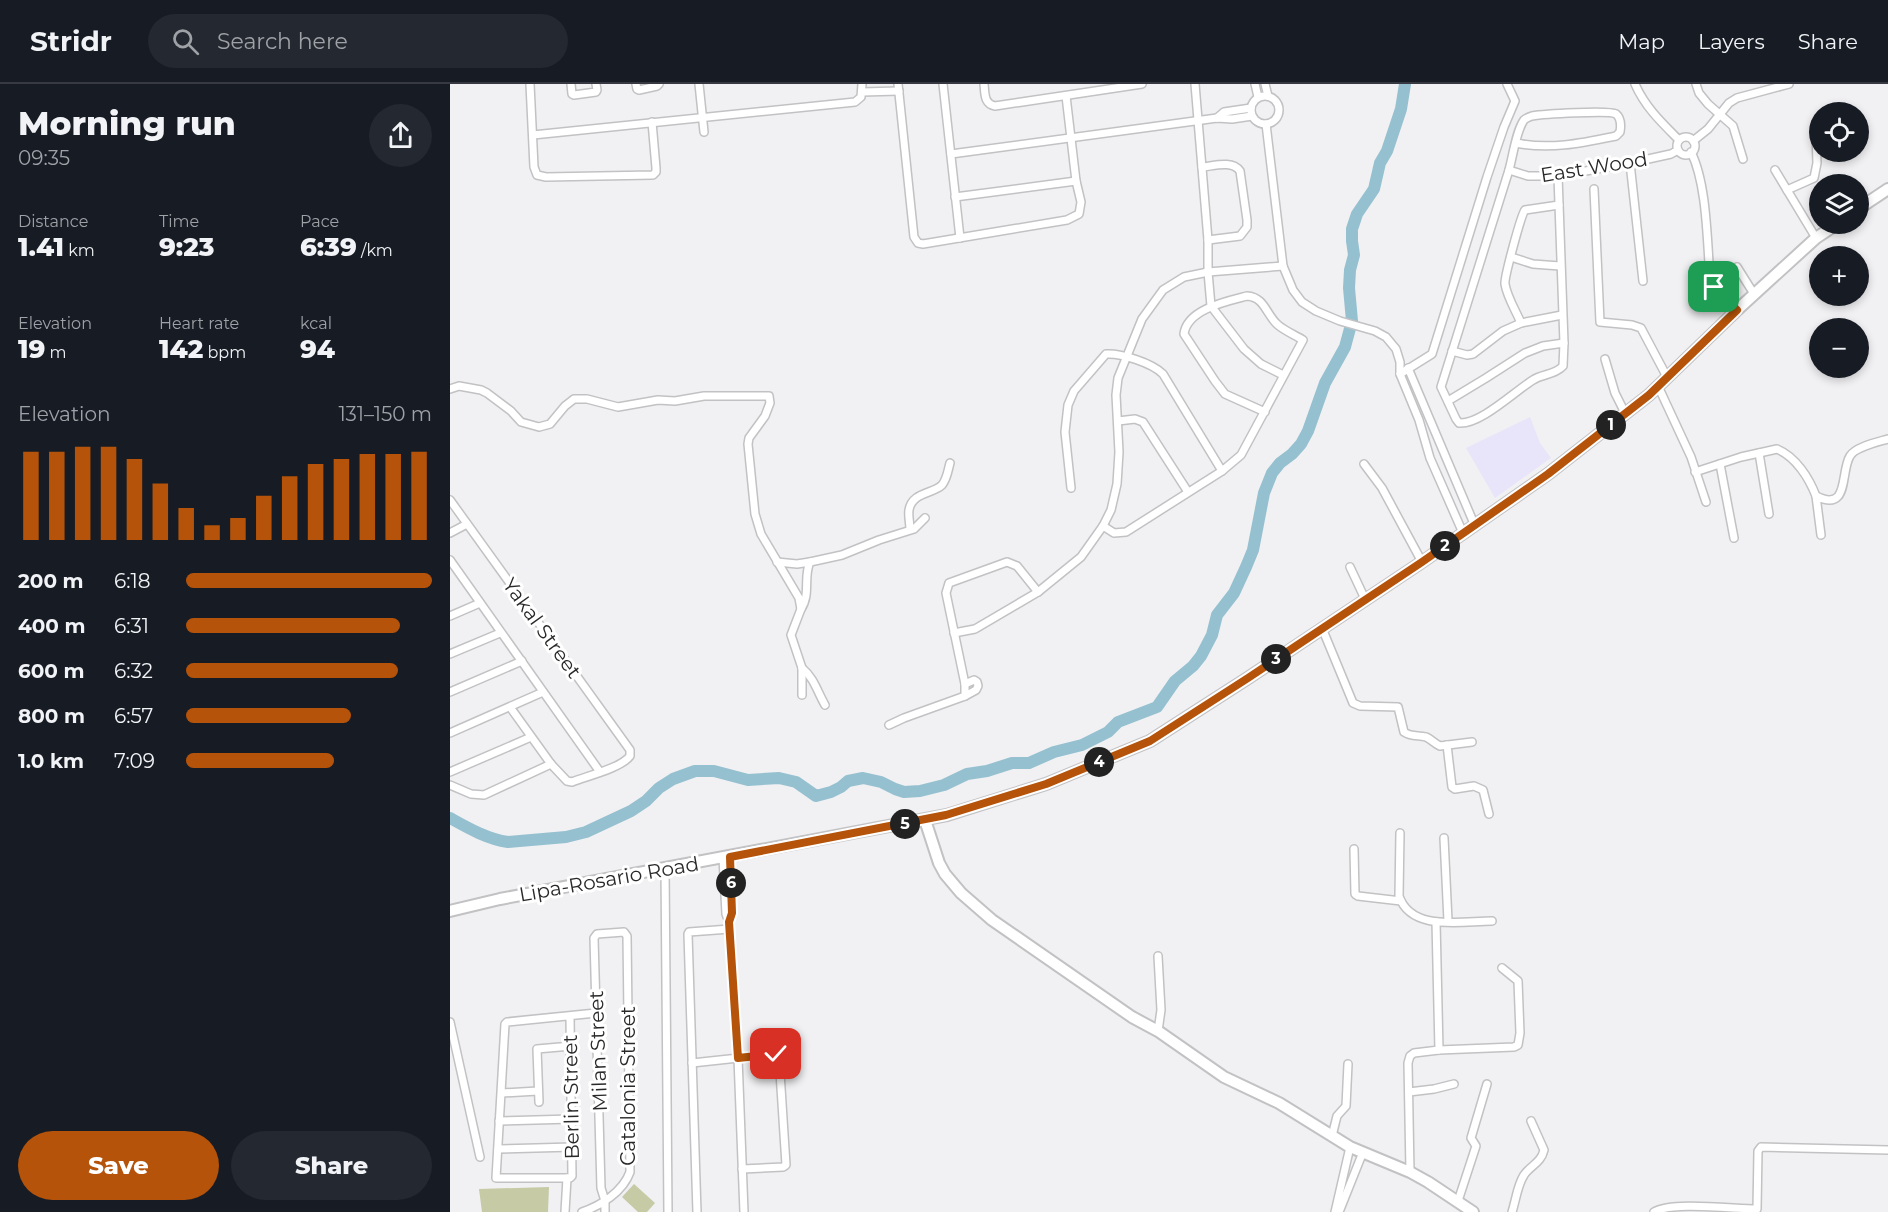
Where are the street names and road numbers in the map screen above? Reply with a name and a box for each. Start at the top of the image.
street label: East Wood [1539,147,1649,187]
street label: Yakal Street [498,573,586,683]
street label: Lipa-Rosario Road [517,851,701,907]
street label: Milan Street [584,990,612,1112]
street label: Catalonia Street [616,1006,640,1166]
street label: Berlin Street [558,1034,584,1160]

